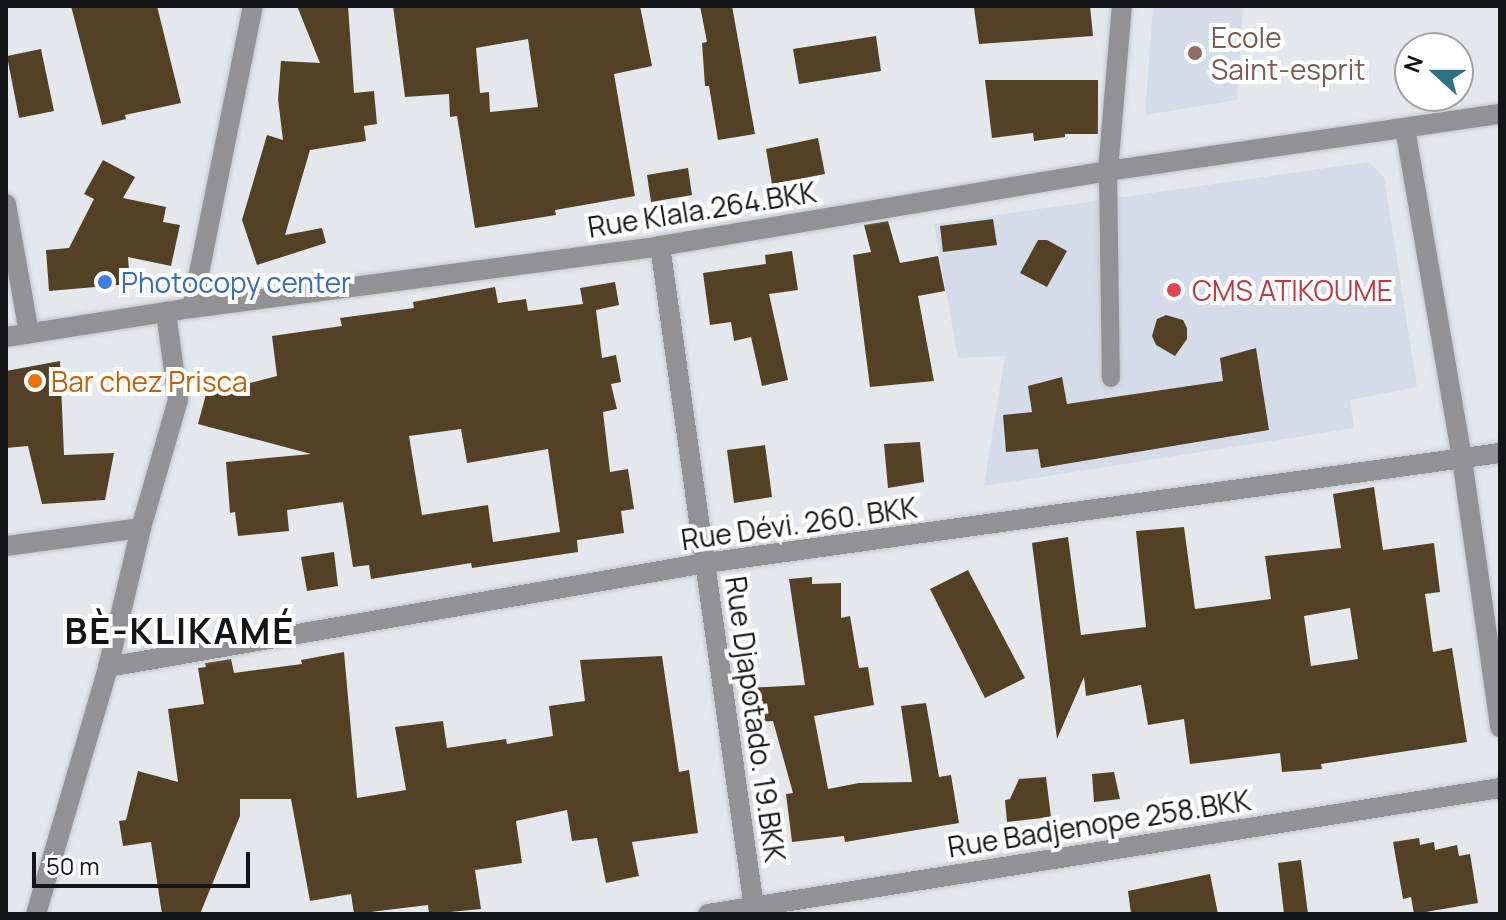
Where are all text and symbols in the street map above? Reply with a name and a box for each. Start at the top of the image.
place label: Ecole Saint-esprit [1211,20,1365,86]
north arrow [1394,32,1474,112]
marker: Ecole Saint-esprit [1186,44,1204,62]
text: N [1397,51,1430,77]
street label: Rue Klala.264.BKK [585,174,819,244]
place label: Photocopy center [121,265,351,299]
marker: Photocopy center [96,273,114,291]
place label: CMS ATIKOUME [1192,273,1393,307]
marker: CMS ATIKOUME [1163,279,1185,301]
place label: Bar chez Prisca [51,364,248,398]
marker: Bar chez Prisca [26,372,44,390]
street label: Rue Dévi. 260. BKK [679,490,919,556]
street label: Rue Djapotado. 19.BKK [719,574,793,864]
district label: BÈ-KLIKAMÉ [65,609,295,653]
street label: Rue Badjenope 258.BKK [945,782,1253,864]
scale bar [36,836,254,886]
text: 50 m [46,849,100,882]

